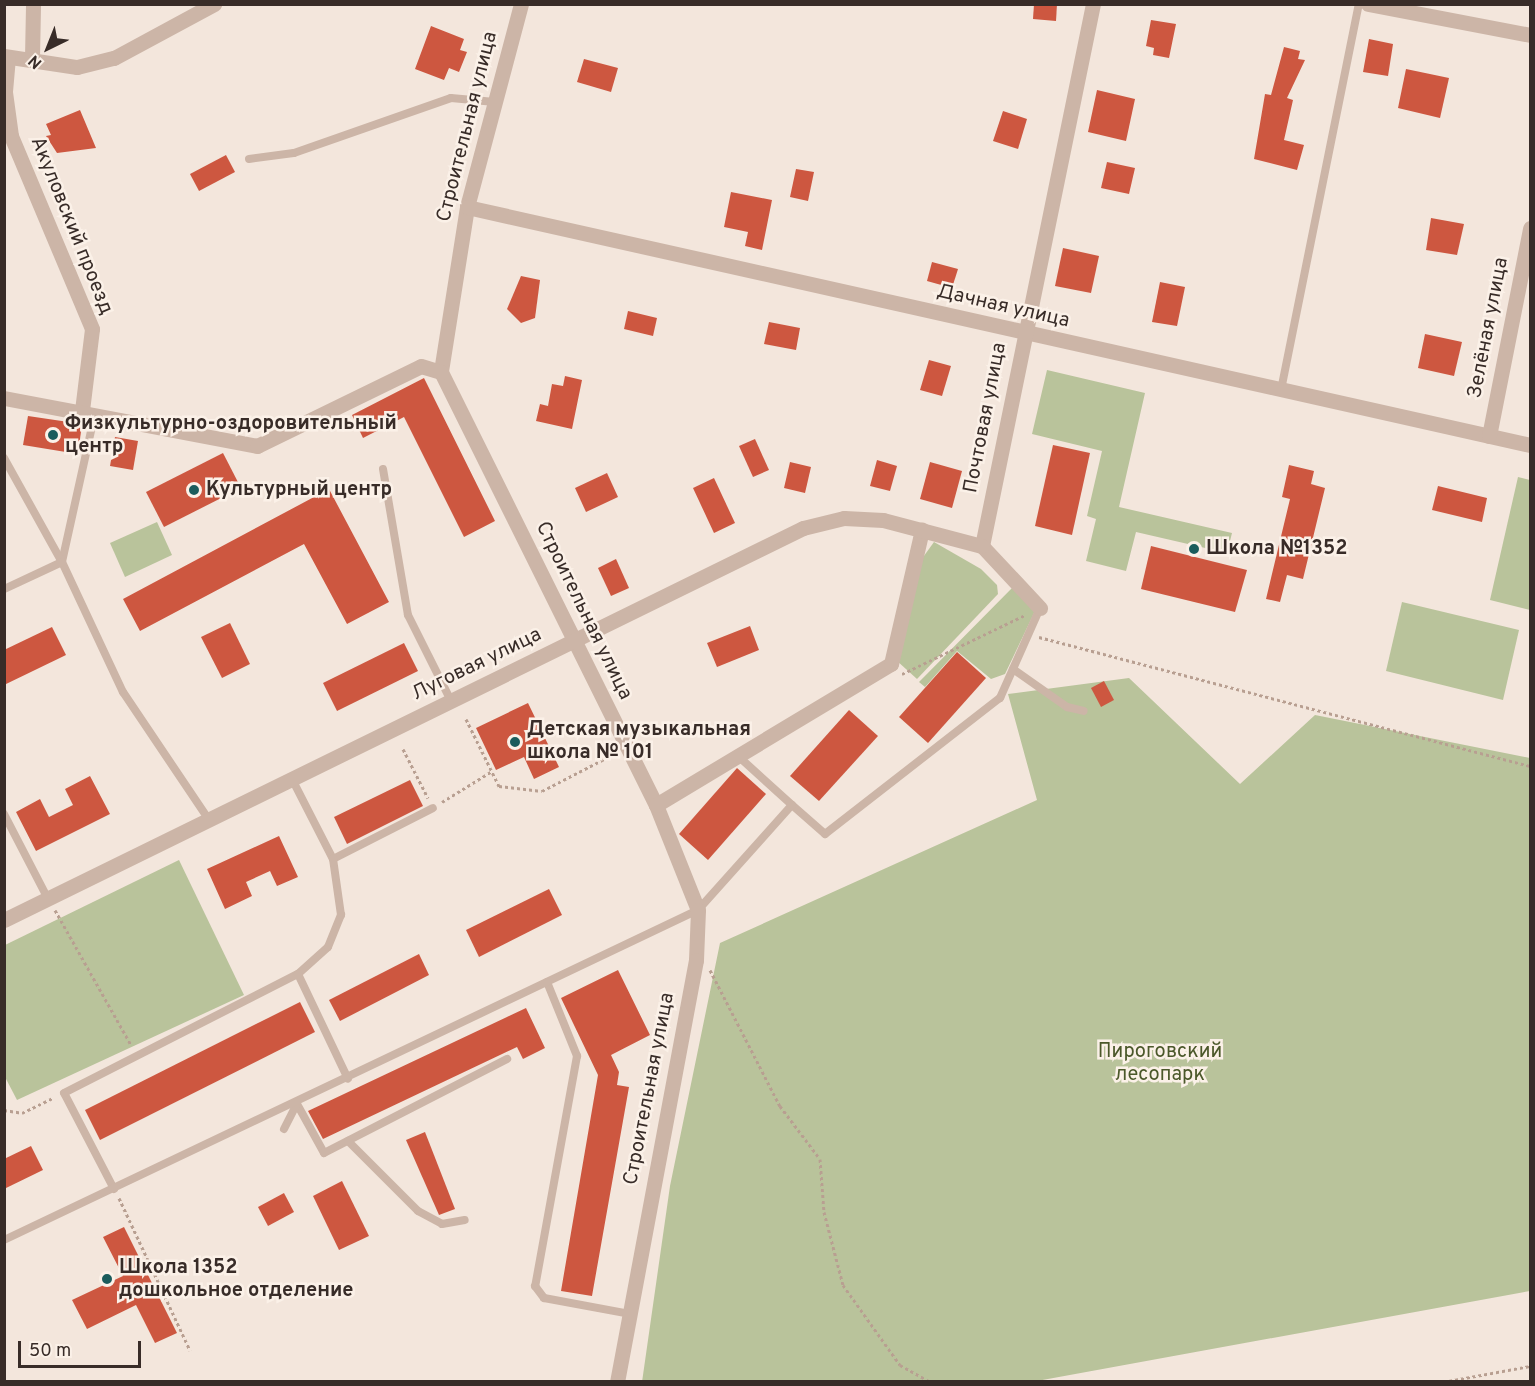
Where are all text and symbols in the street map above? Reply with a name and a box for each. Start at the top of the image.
north arrow [18,18,78,78]
street label: Строительная улица [433,29,503,225]
text: N [25,50,47,72]
street label: Акуловский проезд [24,134,118,318]
street label: Зелёная улица [1464,256,1514,400]
street label: Дачная улица [934,280,1072,334]
street label: Почтовая улица [960,341,1012,495]
place label: Физкультурно-оздоровительный центр [65,412,397,459]
marker: Физкультурно-оздоровительный центр [46,428,60,442]
place label: Культурный центр [206,478,392,502]
marker: Культурный центр [187,483,201,497]
street label: Строительная улица [529,518,637,704]
place label: Школа №1352 [1206,537,1347,561]
marker: Школа №1352 [1187,542,1201,556]
street label: Луговая улица [408,623,546,707]
place label: Детская музыкальная школа № 101 [527,718,751,765]
marker: Детская музыкальная школа № 101 [508,735,522,749]
street label: Строительная улица [620,991,680,1187]
park label: Пироговский лесопарк [1098,1040,1222,1087]
place label: Школа 1352 дошкольное отделение [119,1256,353,1303]
marker: Школа 1352 дошкольное отделение [100,1272,114,1286]
scale bar [21,1329,144,1367]
text: 50 m [29,1340,71,1363]

